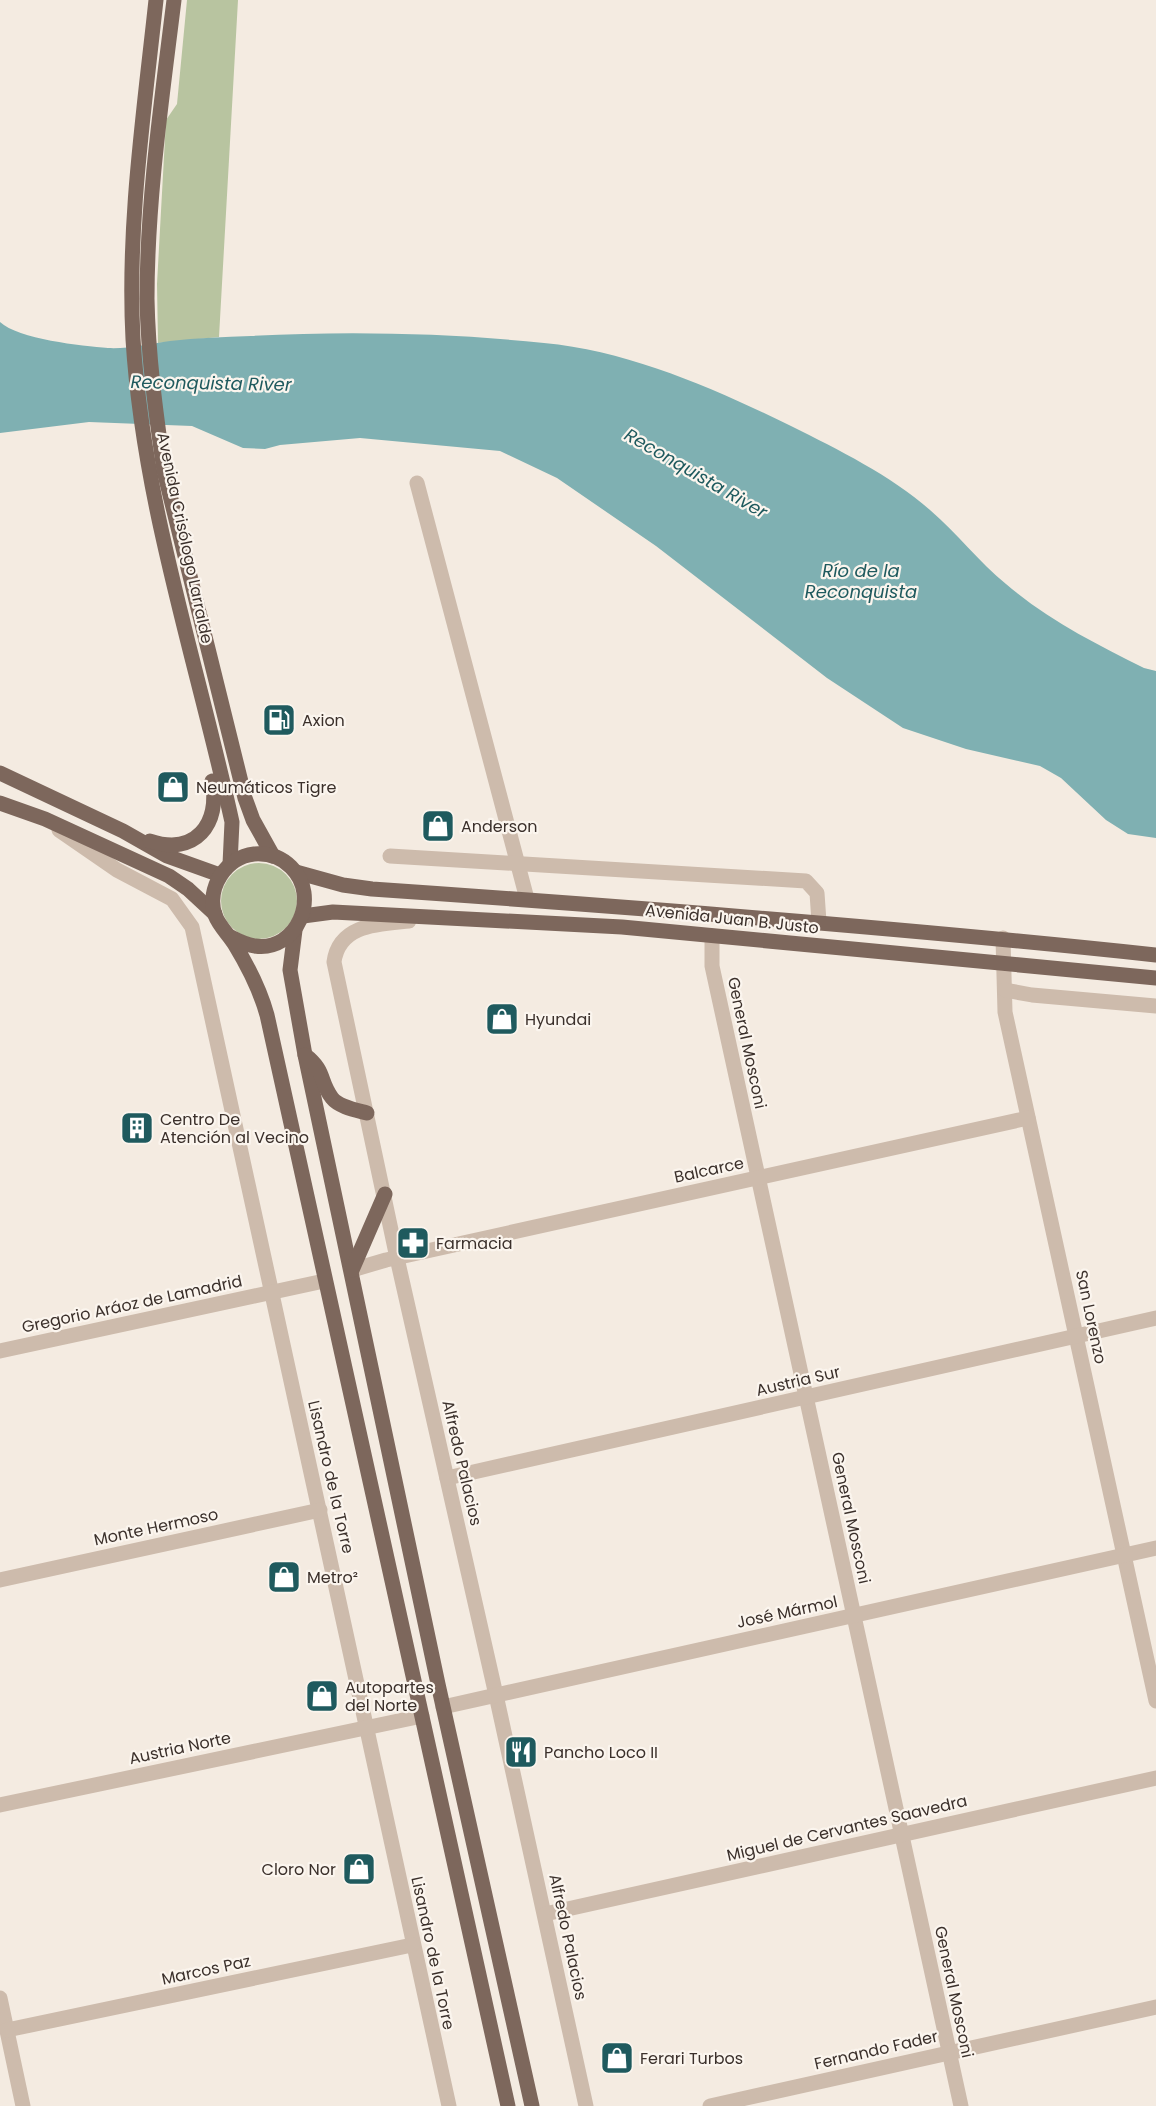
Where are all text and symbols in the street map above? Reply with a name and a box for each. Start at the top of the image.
water label: Reconquista River [130,369,293,397]
water label: Reconquista River [620,422,773,525]
street label: Avenida Crisólogo Larralde [151,430,219,646]
water label: Río de la Reconquista [805,558,917,604]
fuel station icon: Axion [261,702,297,738]
place label: Axion [302,709,345,732]
shop icon: Neumáticos Tigre [155,769,191,805]
place label: Neumáticos Tigre [196,776,336,799]
shop icon: Anderson [420,808,456,844]
place label: Anderson [461,815,538,838]
street label: Avenida Juan B. Justo [644,898,820,940]
street label: General Mosconi [722,975,772,1111]
shop icon: Hyundai [484,1001,520,1037]
place label: Hyundai [525,1008,591,1031]
place label: Centro De Atención al Vecino [160,1108,309,1149]
building icon: Centro De Atención al Vecino [119,1110,155,1146]
street label: Balcarce [672,1151,746,1189]
pharmacy icon: Farmacia [395,1225,431,1261]
place label: Farmacia [436,1232,513,1255]
street label: San Lorenzo [1070,1268,1112,1366]
street label: Gregorio Aráoz de Lamadrid [20,1269,244,1339]
street label: Austria Sur [754,1360,842,1402]
street label: Lisandro de la Torre [302,1398,360,1556]
street label: Alfredo Palacios [436,1398,488,1528]
street label: General Mosconi [826,1450,876,1586]
street label: Monte Hermoso [92,1503,220,1551]
shop icon: Metro² [266,1559,302,1595]
place label: Metro² [307,1566,358,1589]
street label: José Mármol [734,1590,840,1634]
place label: Autopartes del Norte [345,1676,434,1717]
shop icon: Autopartes del Norte [304,1678,340,1714]
street label: Austria Norte [127,1726,233,1770]
restaurant icon: Pancho Loco II [503,1734,539,1770]
place label: Pancho Loco II [544,1741,658,1764]
street label: Miguel de Cervantes Saavedra [725,1789,969,1867]
shop icon: Cloro Nor [341,1851,377,1887]
place label: Cloro Nor [262,1858,336,1881]
street label: Alfredo Palacios [543,1872,593,2002]
street label: Lisandro de la Torre [405,1874,461,2032]
street label: General Mosconi [929,1924,979,2060]
street label: Marcos Paz [159,1949,253,1991]
street label: Fernando Fader [812,2025,940,2075]
shop icon: Ferari Turbos [599,2040,635,2076]
place label: Ferari Turbos [640,2047,743,2070]

